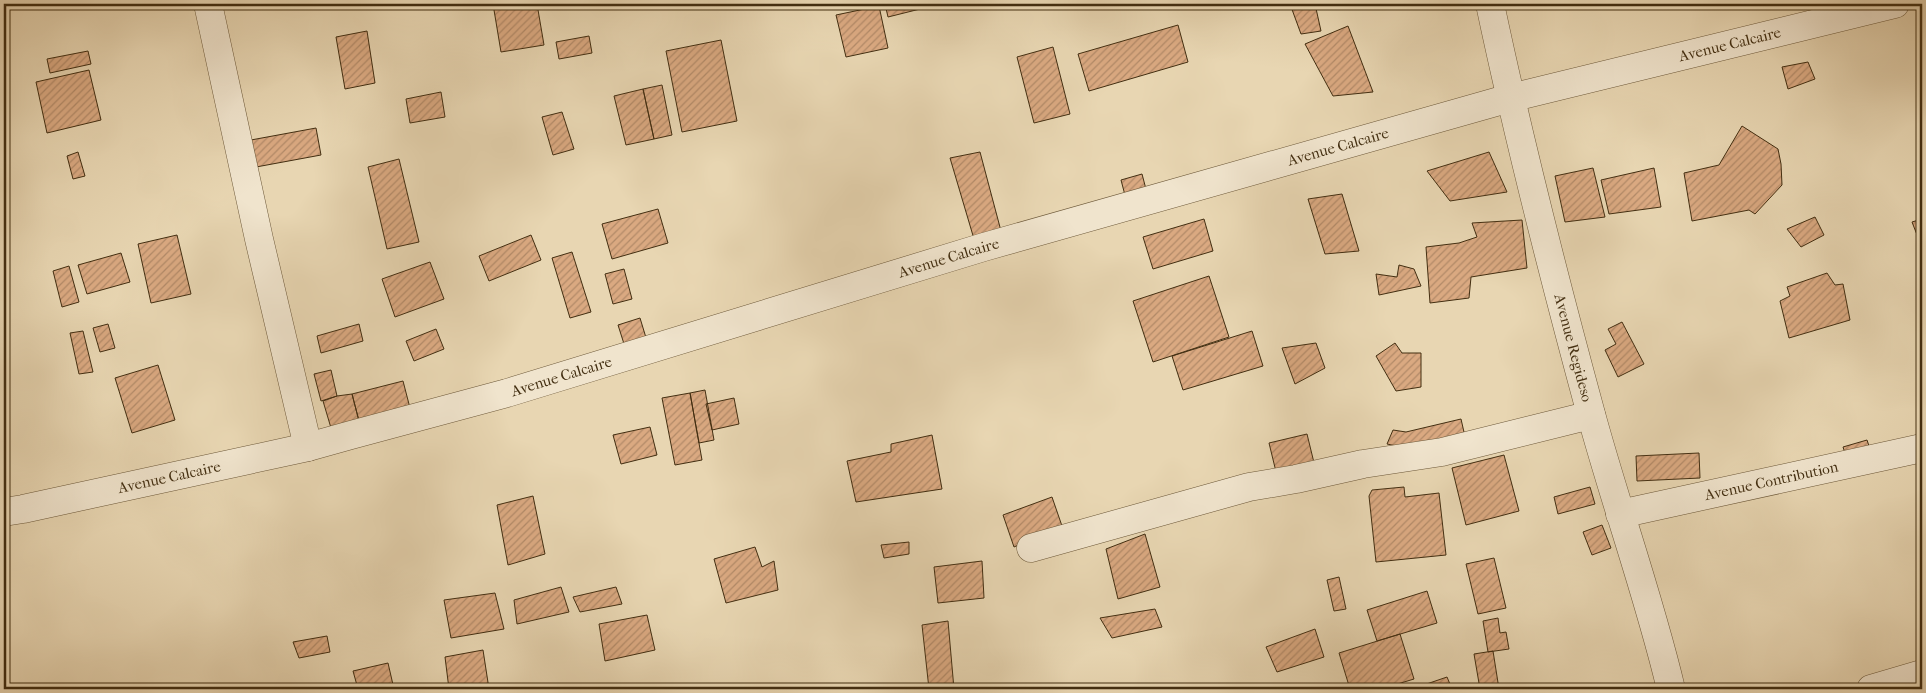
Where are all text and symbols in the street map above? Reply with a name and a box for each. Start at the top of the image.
street label: Avenue Calcaire [1676,23,1783,66]
street label: Avenue Calcaire [1284,124,1391,170]
street label: Avenue Calcaire [895,234,1002,282]
street label: Avenue Regideso [1550,291,1596,404]
street label: Avenue Calcaire [508,352,615,401]
street label: Avenue Calcaire [115,457,223,497]
street label: Avenue Contribution [1702,458,1840,504]

